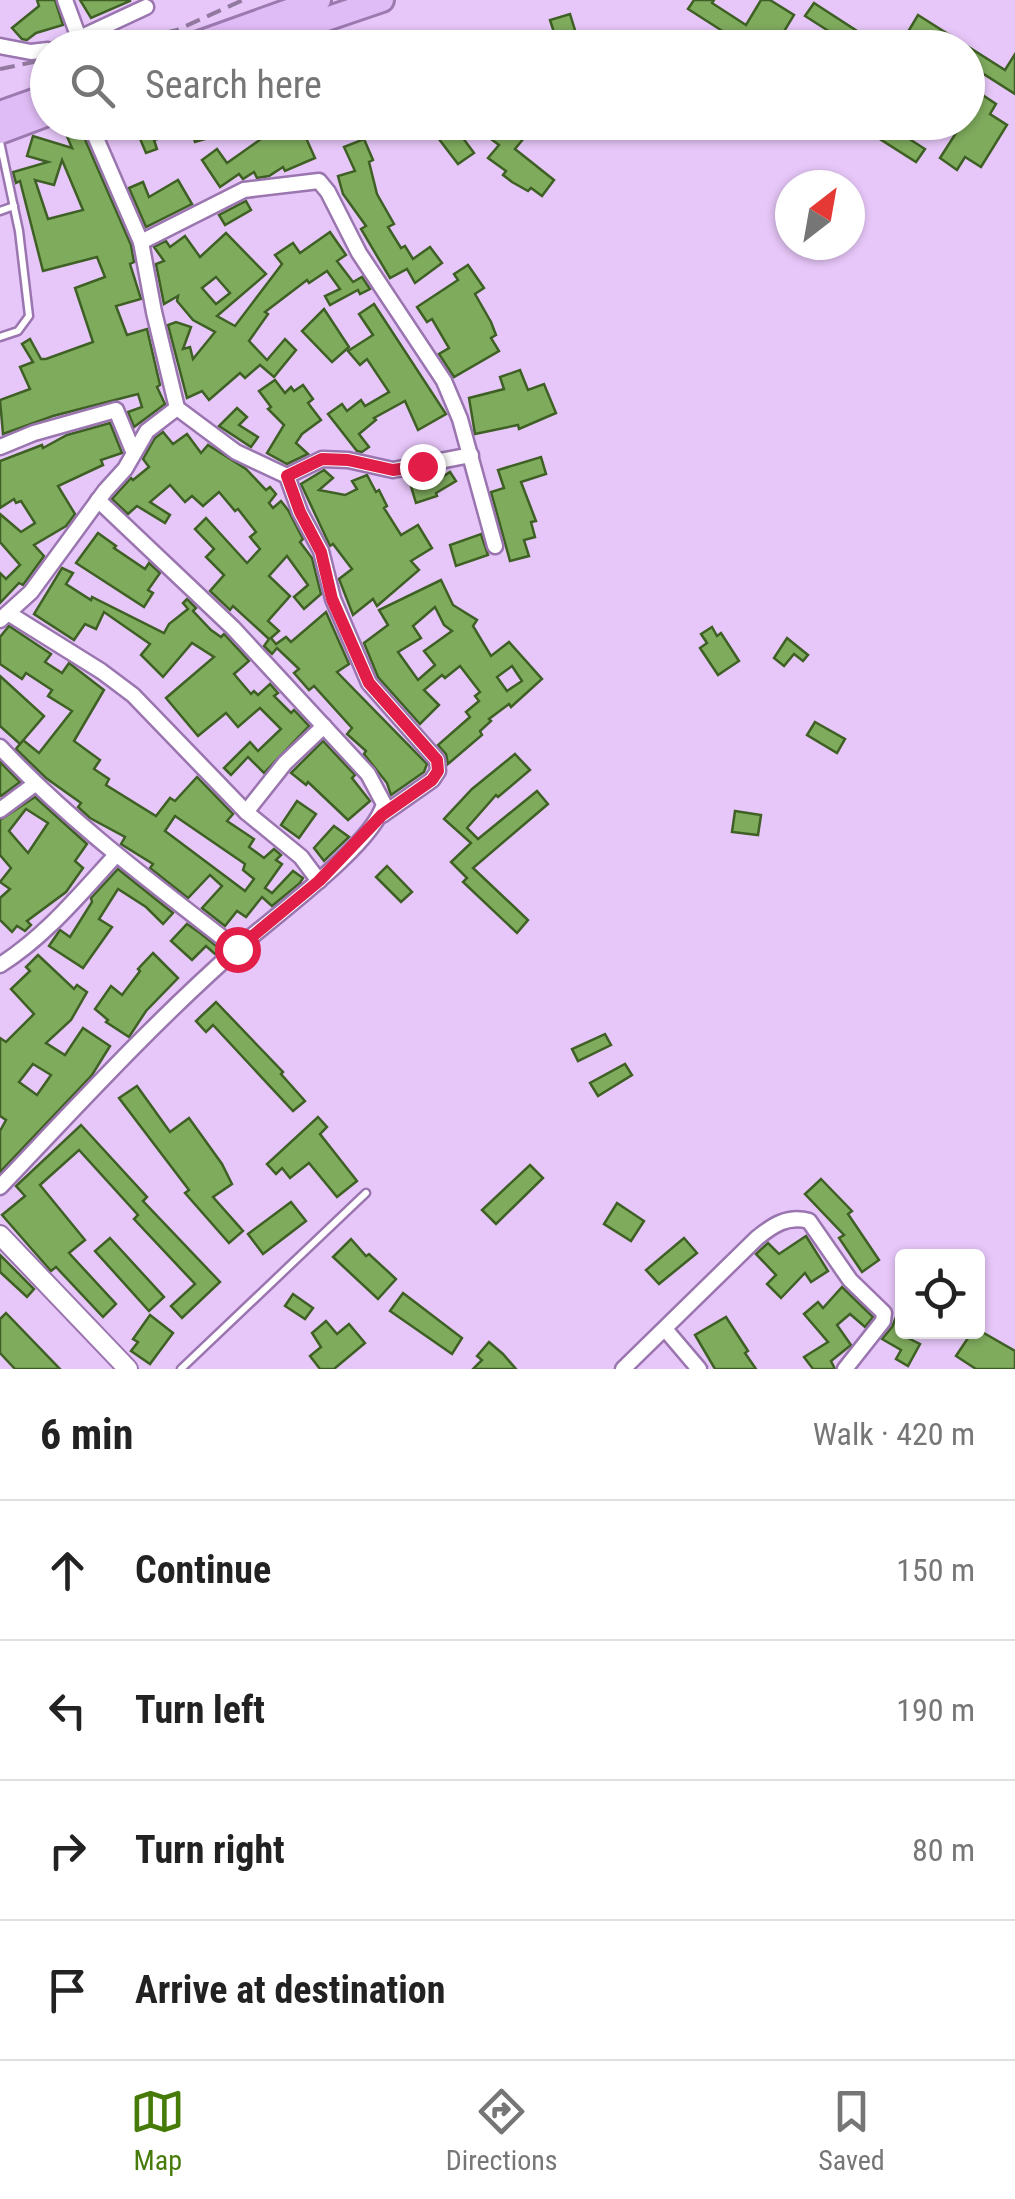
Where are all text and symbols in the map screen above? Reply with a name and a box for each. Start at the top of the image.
search box [30,30,985,140]
icon: search [65,58,120,113]
text: Search here [145,63,322,107]
north arrow [775,170,865,260]
route end [400,444,446,490]
route start [215,927,261,973]
map controls [895,1249,985,1339]
button: locate [895,1249,985,1339]
text: 6 min [40,1410,133,1459]
text: Walk · 420 m [813,1415,975,1453]
icon: ahead [40,1543,95,1598]
text: Continue [135,1548,271,1592]
text: 150 m [896,1551,975,1589]
icon: left [40,1683,95,1738]
text: Turn left [135,1688,265,1732]
text: 190 m [896,1691,975,1729]
icon: right [40,1823,95,1878]
text: Turn right [135,1828,285,1872]
text: 80 m [912,1831,975,1869]
icon: arrive [40,1963,95,2018]
text: Arrive at destination [135,1968,445,2012]
tab: Map [130,2084,185,2177]
tab: Directions [446,2084,558,2177]
tab: Saved [818,2084,885,2177]

